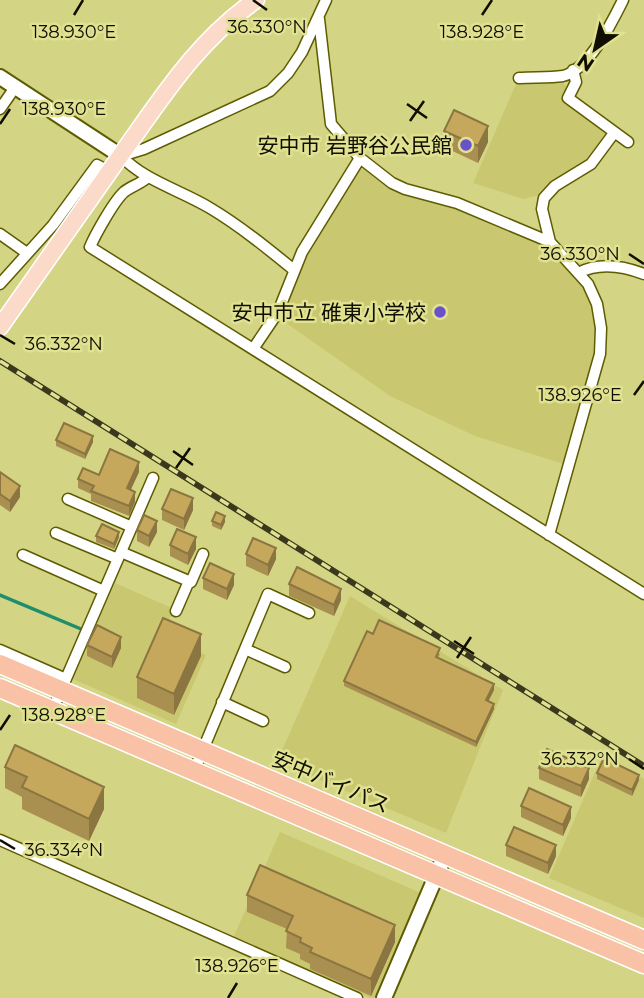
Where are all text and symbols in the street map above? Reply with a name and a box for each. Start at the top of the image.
north arrow [560,14,630,84]
text: 36.330°N [227,16,307,38]
text: 138.930°E [32,21,116,43]
text: 138.928°E [440,21,524,43]
text: N [573,49,599,77]
text: 138.930°E [22,98,106,120]
place label: 安中市 岩野谷公民館 [257,133,452,158]
marker: 安中市 岩野谷公民館 [458,137,474,153]
text: 36.330°N [540,243,620,265]
place label: 安中市立 碓東小学校 [231,300,426,325]
marker: 安中市立 碓東小学校 [432,304,448,320]
text: 36.332°N [25,333,103,355]
text: 138.926°E [538,384,622,406]
text: 138.928°E [22,704,106,726]
street label: 安中バイパス [268,746,394,818]
text: 36.332°N [541,748,619,770]
text: 36.334°N [24,839,104,861]
text: 138.926°E [195,955,279,977]

